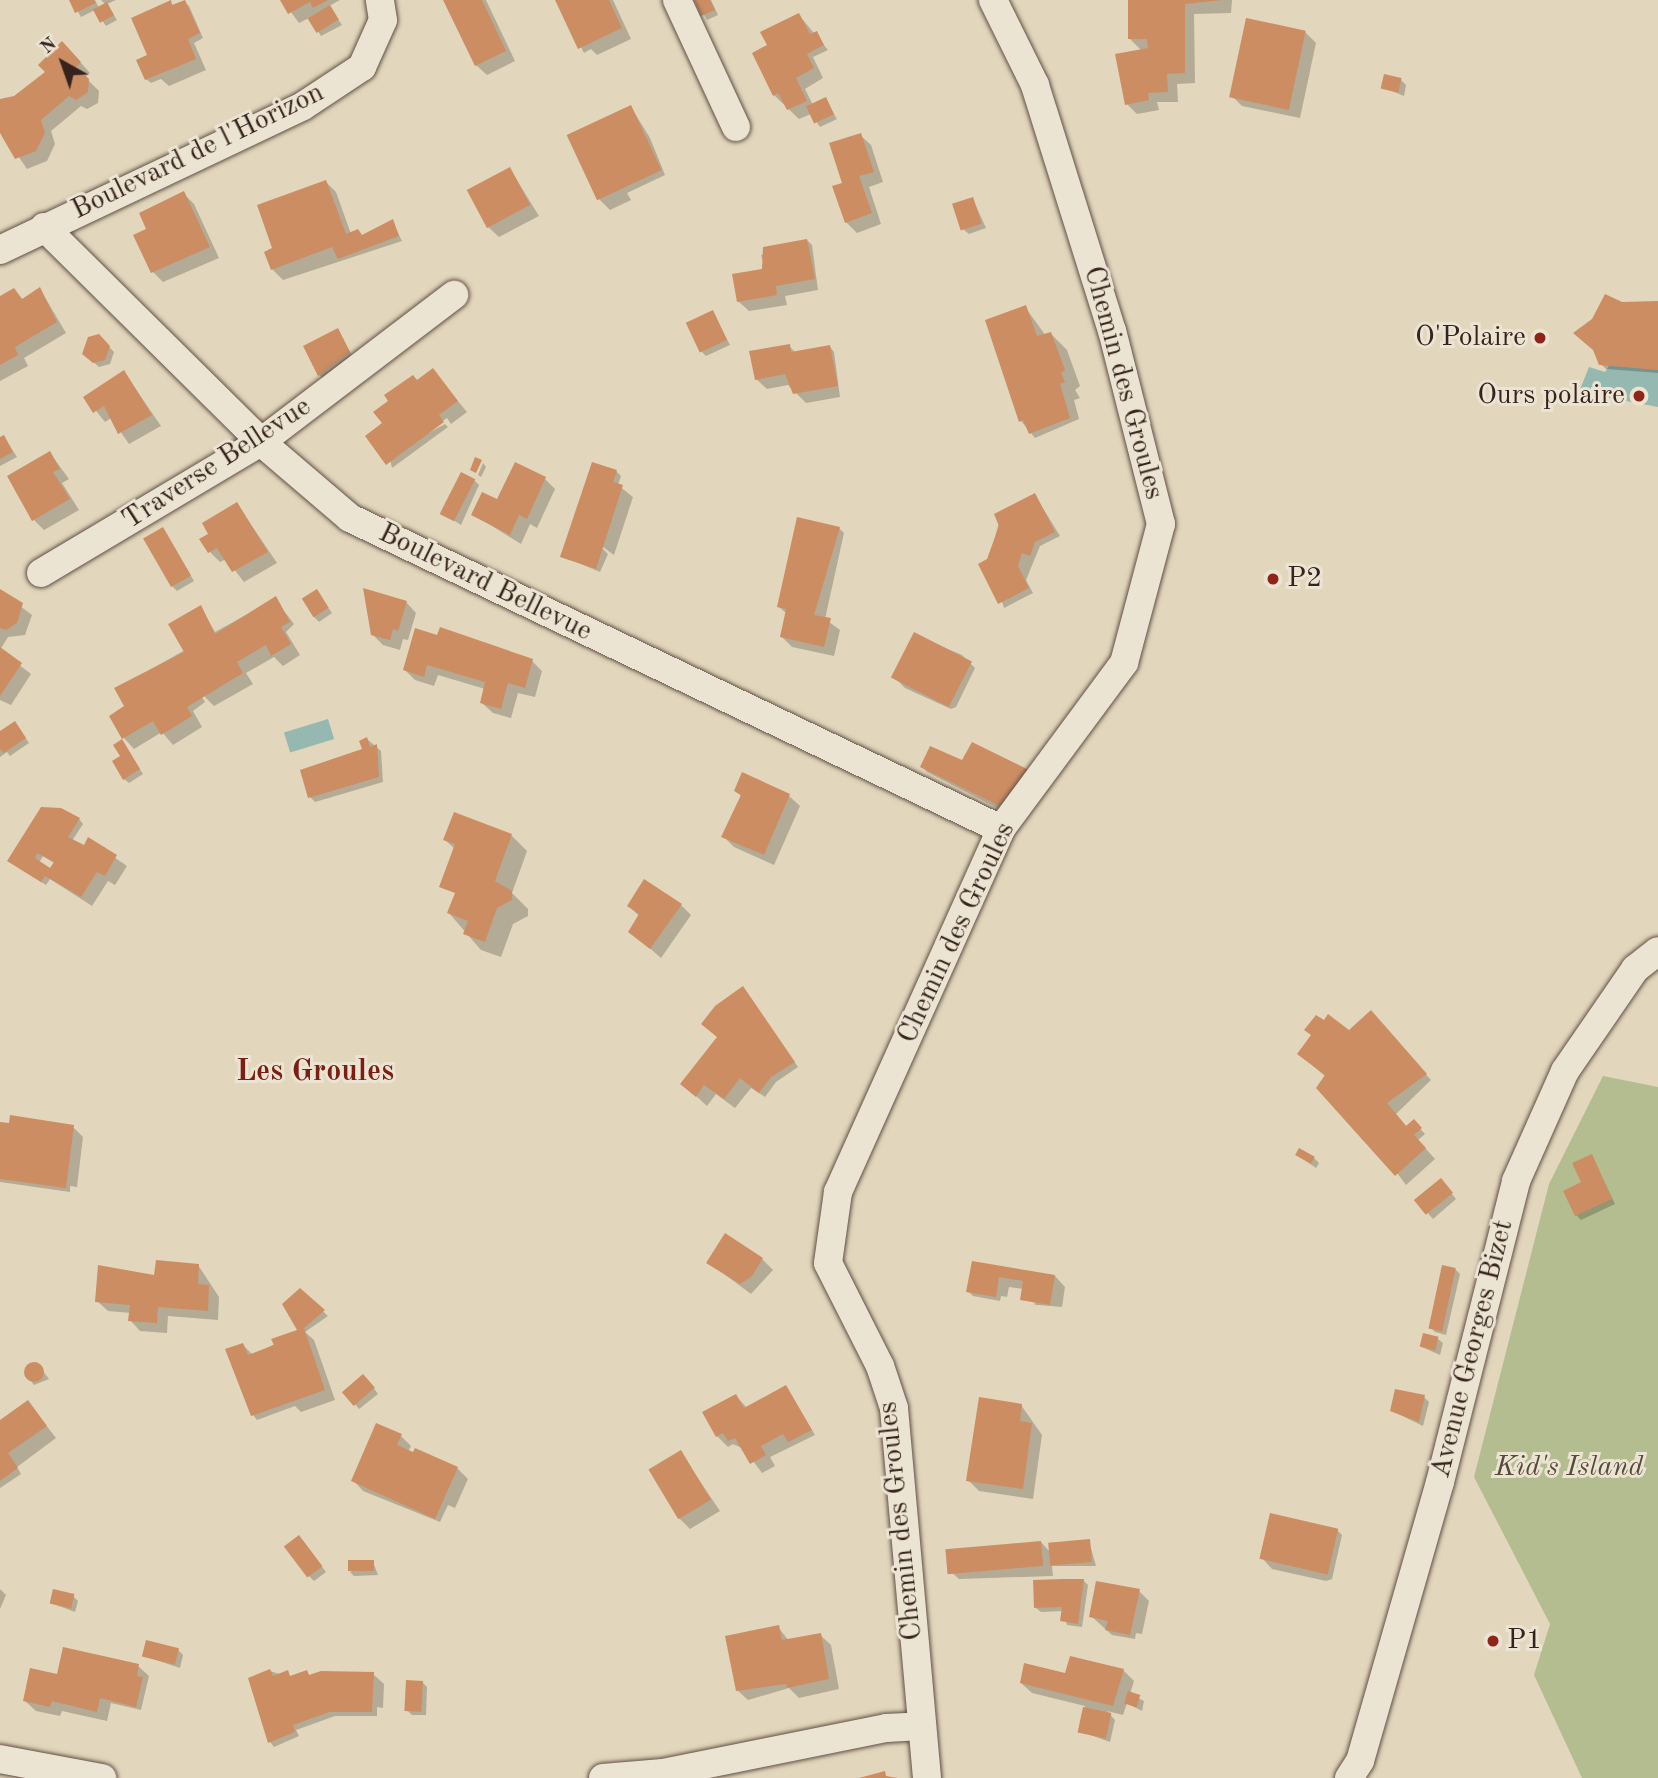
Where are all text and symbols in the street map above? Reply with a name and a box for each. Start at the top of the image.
north arrow [28,28,98,98]
text: N [38,35,61,58]
street label: Boulevard de l'Horizon [66,76,330,228]
street label: Chemin des Groules [1076,263,1170,503]
place label: O'Polaire [1415,321,1526,355]
marker: O'Polaire [1532,330,1548,346]
place label: Ours polaire [1477,379,1625,413]
marker: Ours polaire [1631,388,1647,404]
street label: Traverse Bellevue [116,391,318,537]
street label: Boulevard Bellevue [373,517,597,649]
place label: P2 [1287,562,1322,596]
marker: P2 [1265,571,1281,587]
street label: Chemin des Groules [891,817,1023,1049]
district label: Les Groules [236,1054,394,1090]
street label: Avenue Georges Bizet [1425,1216,1521,1482]
street label: Chemin des Groules [872,1400,930,1642]
park label: Kid's Island [1495,1451,1643,1485]
place label: P1 [1507,1624,1542,1658]
marker: P1 [1485,1633,1501,1649]

